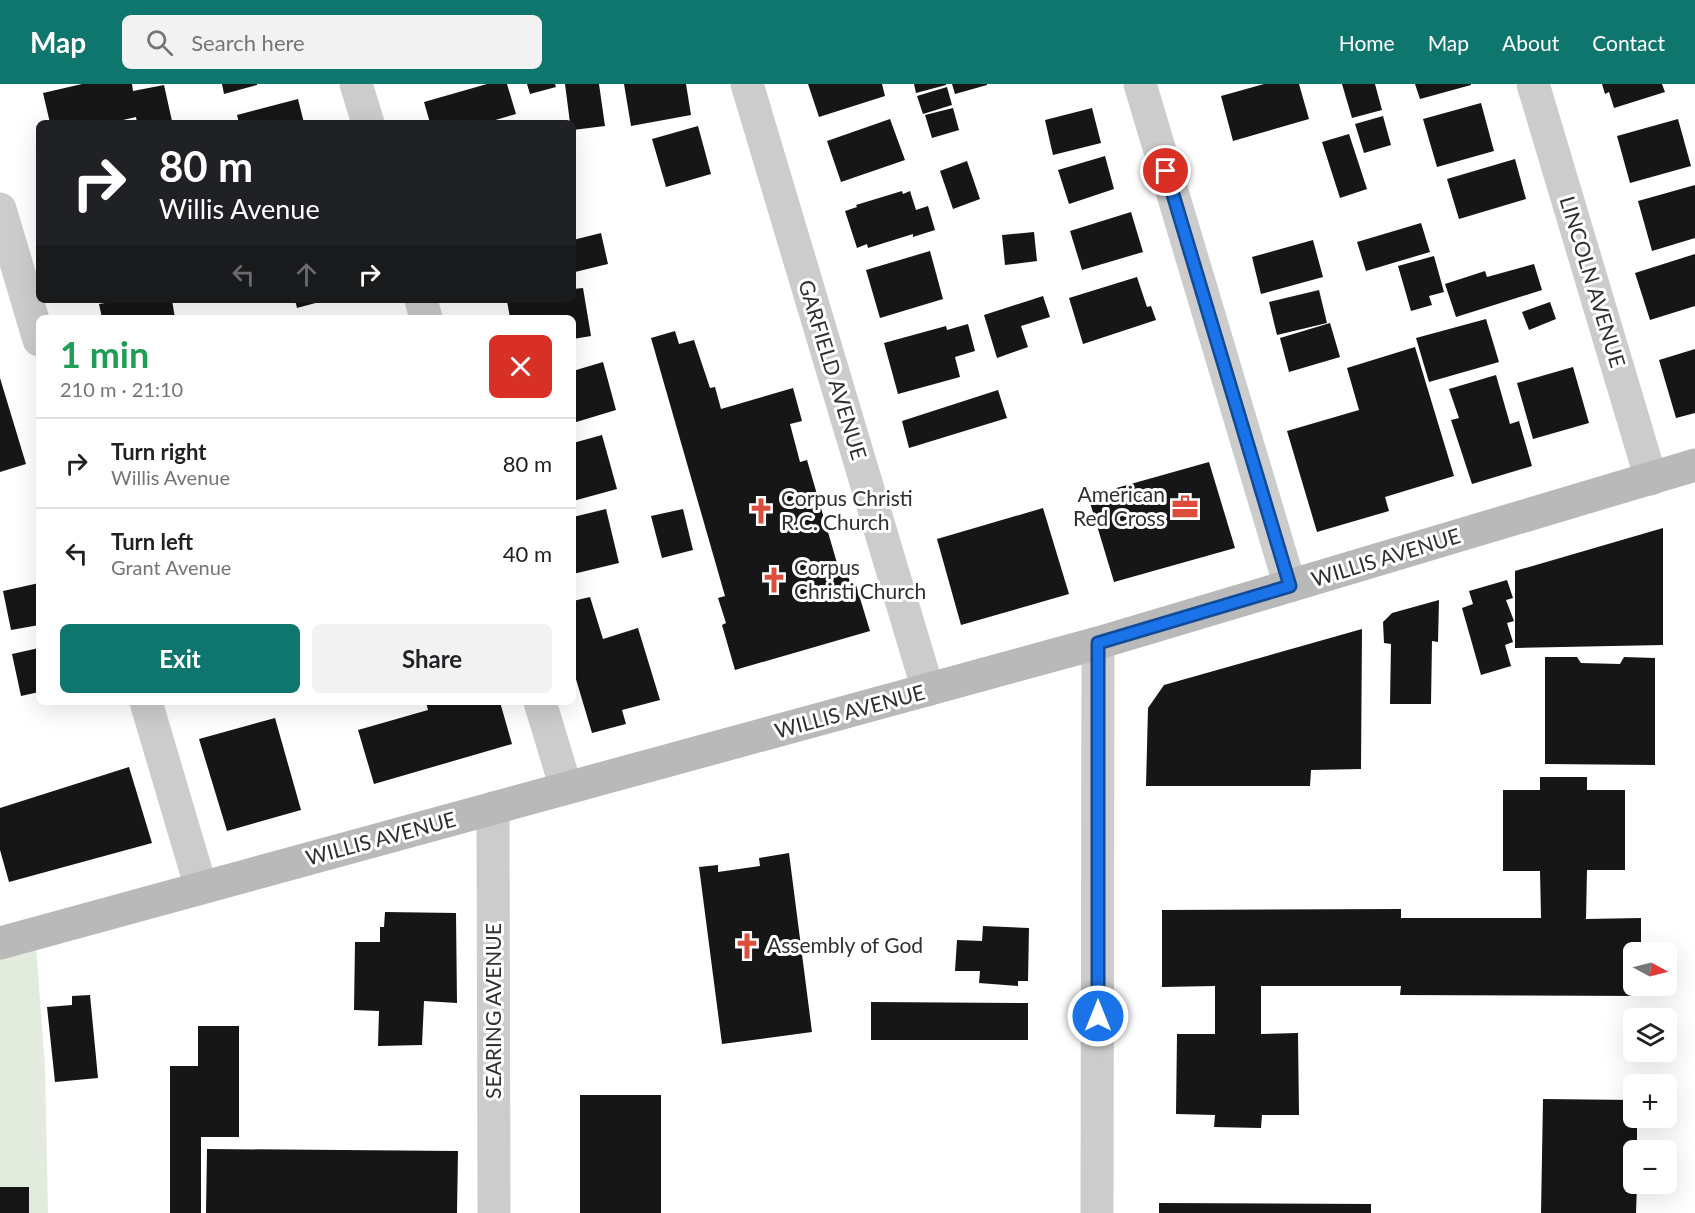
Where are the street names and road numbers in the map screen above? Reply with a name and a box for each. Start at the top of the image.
street label: LINCOLN AVENUE [1555,193,1631,370]
street label: GARFIELD AVENUE [794,277,873,463]
street label: WILLIS AVENUE [1308,522,1463,591]
street label: WILLIS AVENUE [772,679,927,743]
street label: WILLIS AVENUE [303,806,458,870]
street label: SEARING AVENUE [480,923,505,1099]

